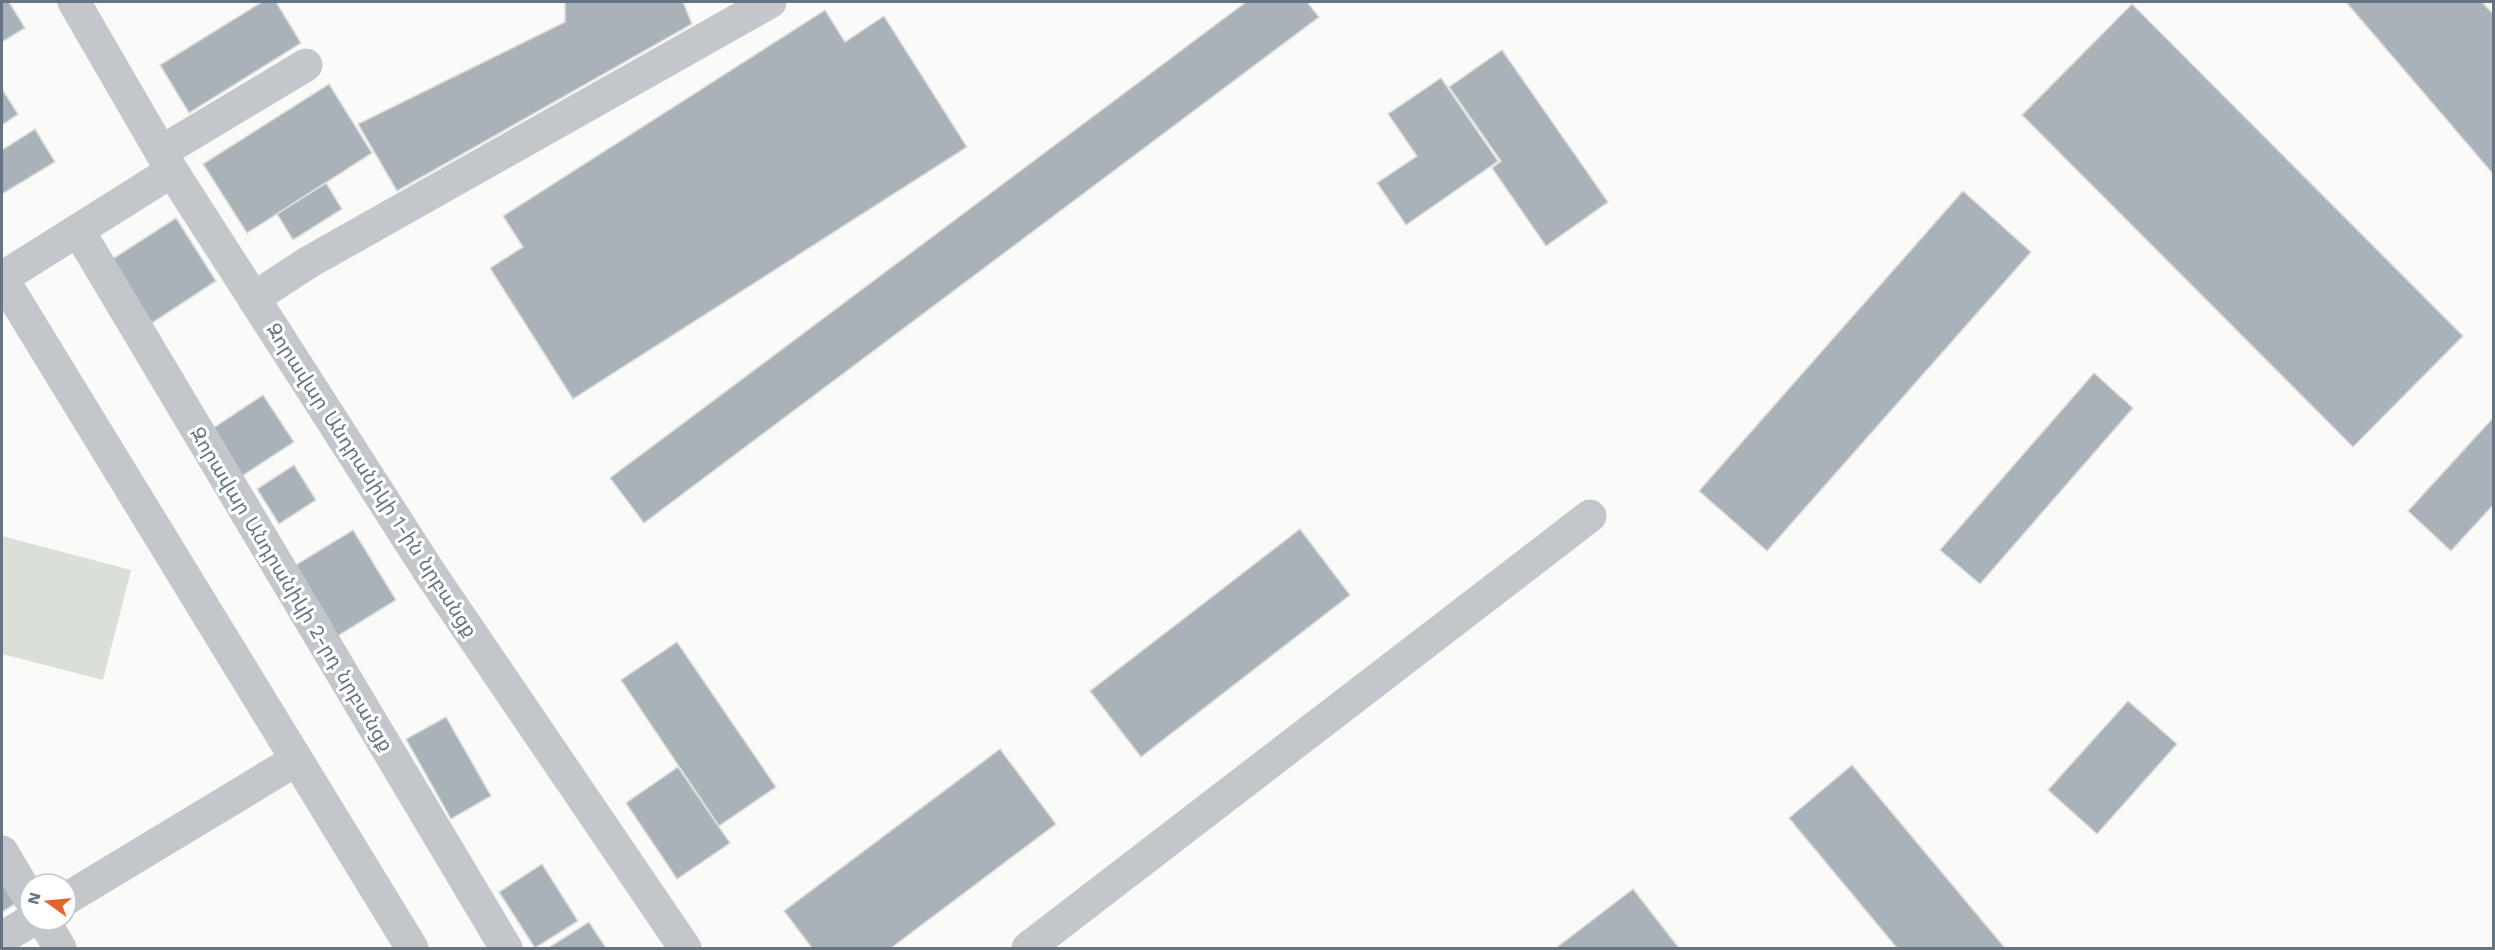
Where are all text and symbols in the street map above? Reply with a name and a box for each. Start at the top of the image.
street label: Զորավար Անդրանիկի 1-ին նրբանցք [261,318,483,642]
street label: Զորավար Անդրանիկի 2-րդ նրբանցք [185,422,399,756]
north arrow [18,872,78,932]
text: N [23,890,45,906]

